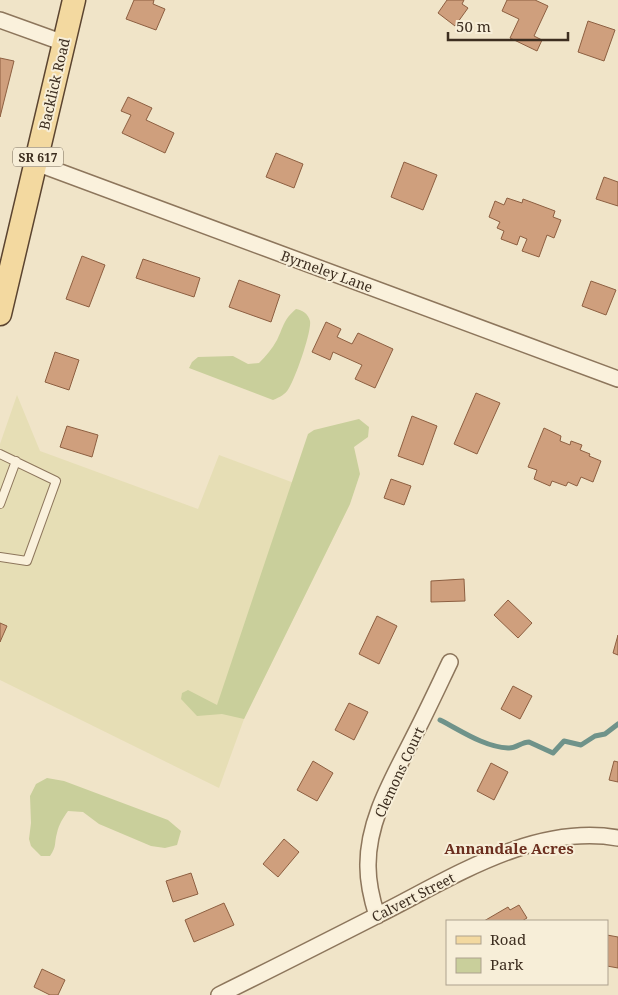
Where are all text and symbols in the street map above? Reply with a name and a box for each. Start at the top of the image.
scale bar [448,10,568,42]
text: 50 m [456,16,491,36]
street label: Backlick Road [34,36,74,132]
road number: SR 617 [13,148,63,166]
street label: Byrneley Lane [278,246,376,296]
street label: Clemons Court [370,724,428,820]
district label: Annandale Acres [444,838,574,858]
street label: Calvert Street [368,868,458,926]
legend [446,920,608,985]
text: Road [490,929,526,949]
text: Park [490,954,524,974]

